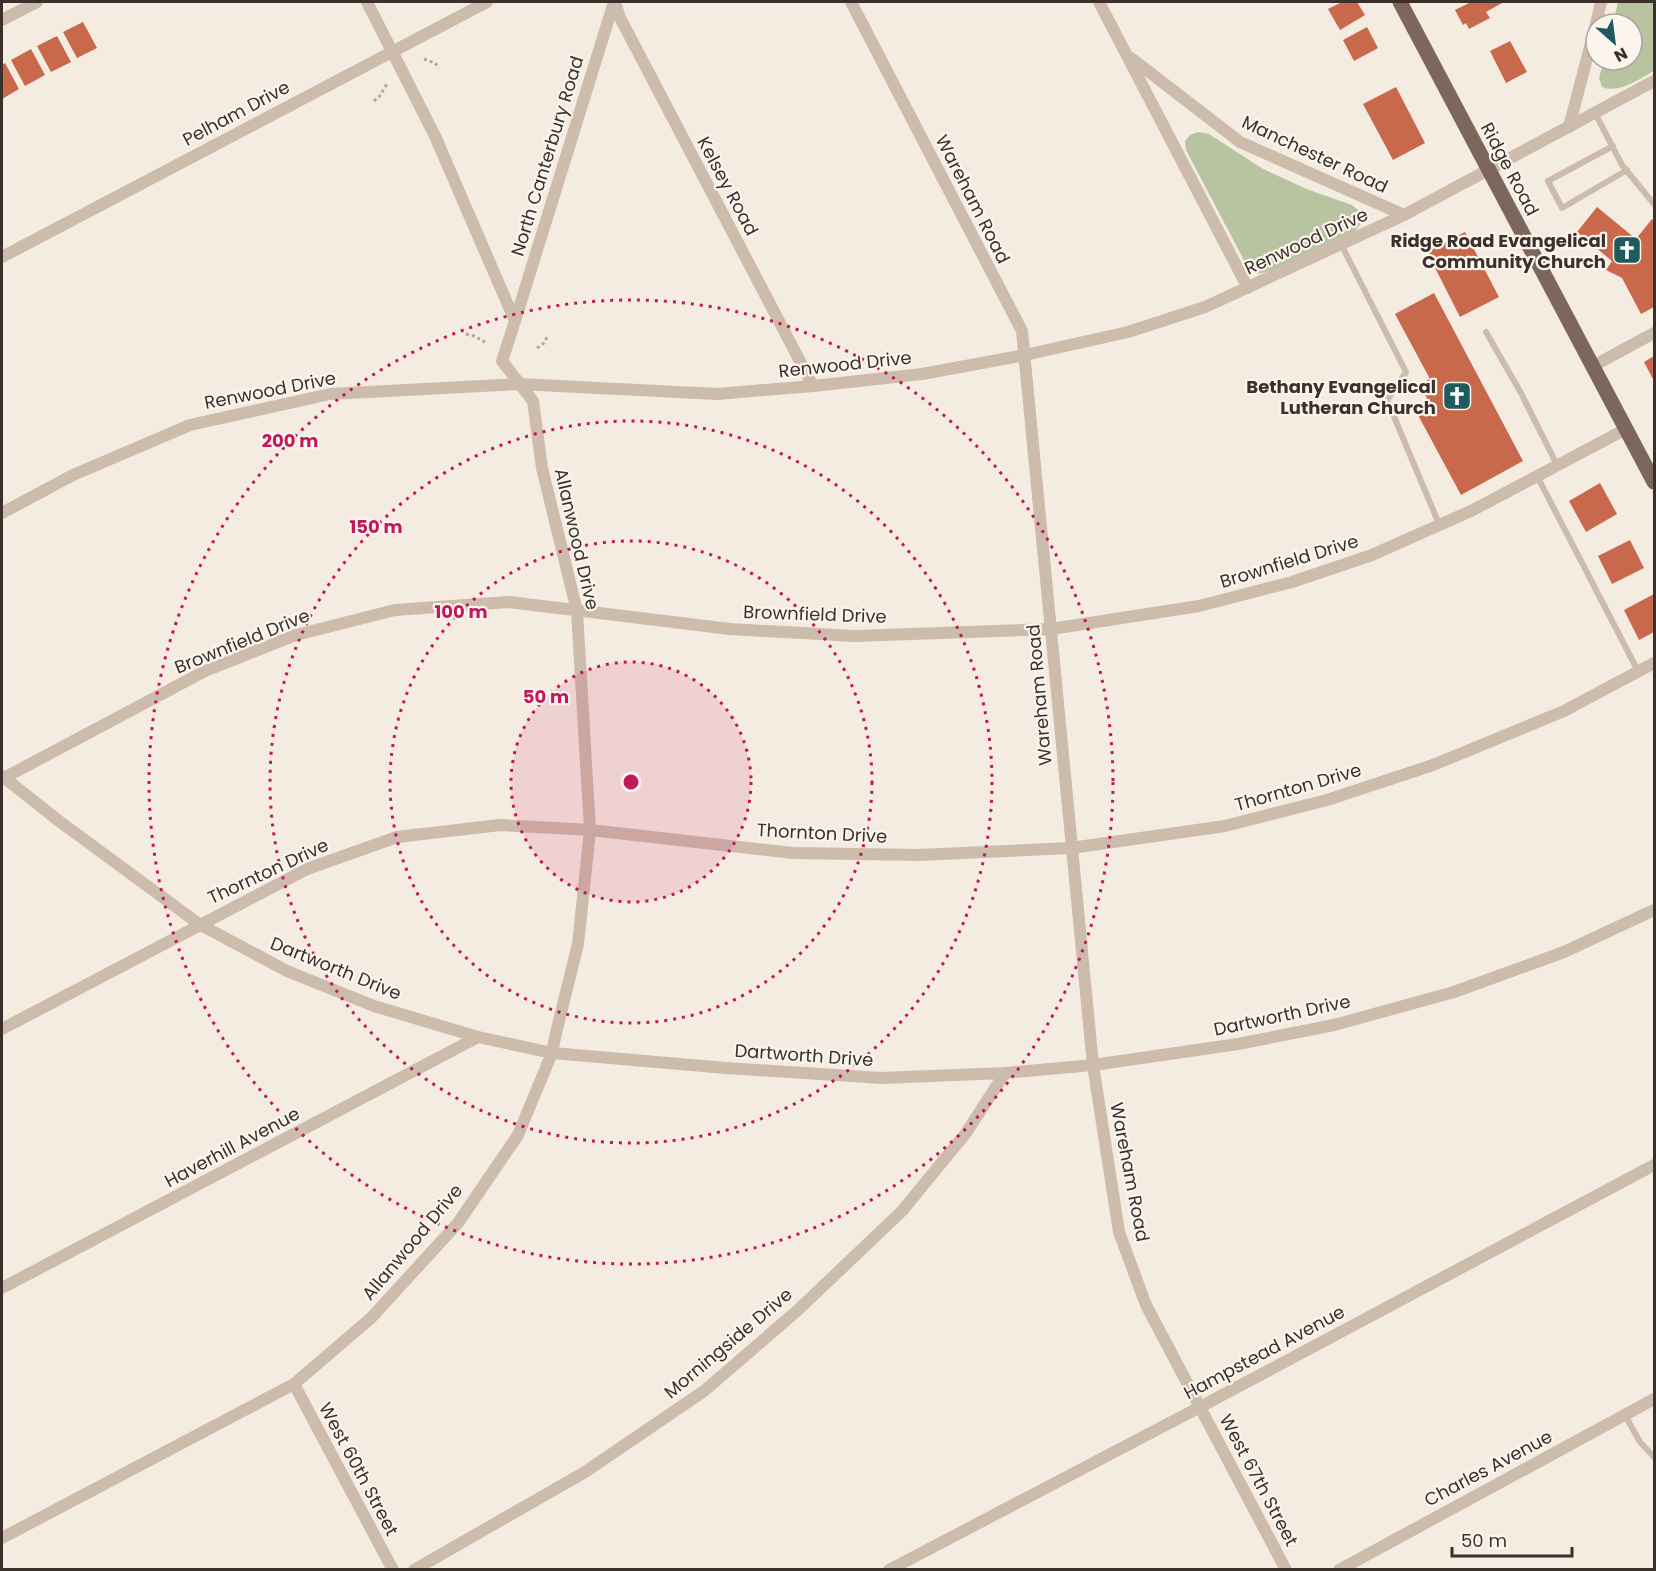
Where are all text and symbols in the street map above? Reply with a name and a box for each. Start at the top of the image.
north arrow [1584,12,1644,72]
text: N [1610,42,1632,68]
street label: North Canterbury Road [505,53,589,259]
street label: Pelham Drive [178,74,294,152]
street label: Manchester Road [1238,109,1392,199]
street label: Ridge Road [1475,118,1545,220]
street label: Wareham Road [930,130,1016,268]
street label: Kelsey Road [691,132,765,240]
street label: Renwood Drive [1240,201,1372,281]
place label: Ridge Road Evangelical Community Church [1390,228,1606,274]
church icon: Ridge Road Evangelical Community Church [1611,234,1643,266]
street label: Renwood Drive [777,345,913,383]
street label: Renwood Drive [202,365,338,415]
place label: Bethany Evangelical Lutheran Church [1246,374,1436,420]
church icon: Bethany Evangelical Lutheran Church [1441,380,1473,412]
text: 200 m [262,428,318,453]
street label: Allanwood Drive [549,466,605,612]
text: 150 m [349,514,403,539]
street label: Brownfield Drive [1217,528,1361,594]
text: 100 m [434,599,488,624]
street label: Brownfield Drive [743,599,887,629]
street label: Brownfield Drive [171,603,313,679]
street label: Wareham Road [1020,623,1058,767]
text: 50 m [523,684,569,709]
street label: Thornton Drive [1232,757,1364,817]
centre of rings [621,772,641,792]
street label: Thornton Drive [756,817,888,849]
street label: Thornton Drive [204,832,332,910]
street label: Dartworth Drive [267,930,405,1006]
street label: Dartworth Drive [1211,988,1353,1042]
street label: Dartworth Drive [734,1038,874,1072]
street label: Wareham Road [1104,1100,1156,1244]
street label: Haverhill Avenue [160,1101,304,1193]
street label: Allanwood Drive [356,1179,468,1305]
street label: Morningside Drive [659,1282,797,1404]
street label: Hampstead Avenue [1179,1299,1349,1405]
street label: West 60th Street [313,1398,405,1540]
street label: West 67th Street [1214,1410,1304,1550]
street label: Charles Avenue [1420,1424,1556,1512]
scale bar [1452,1520,1572,1558]
text: 50 m [1461,1528,1507,1553]

